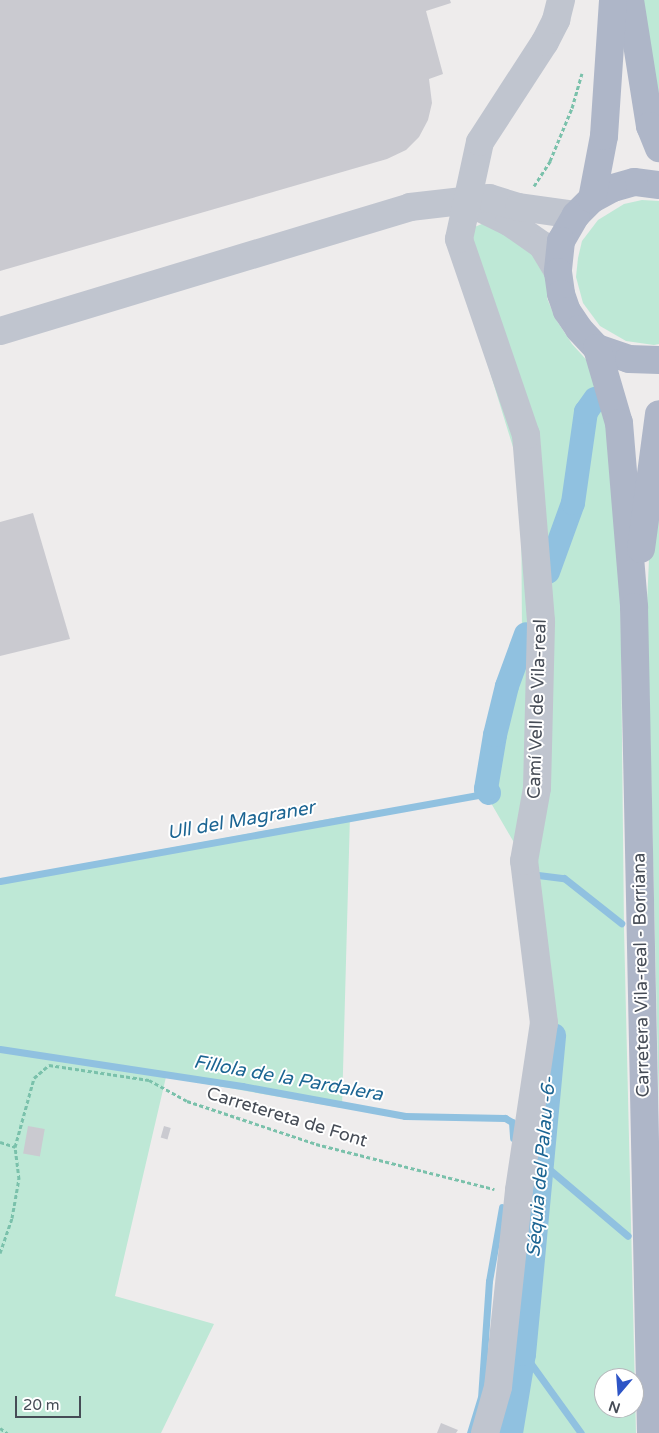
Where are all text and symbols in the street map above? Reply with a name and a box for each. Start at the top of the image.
street label: Camí Vell de Vila-real [523,619,551,799]
water label: Ull del Magraner [165,797,317,845]
street label: Carretera Vila-real - Borriana [628,853,654,1097]
water label: Fillola de la Pardalera [192,1051,384,1107]
water label: Séquia del Palau -6- [523,1076,561,1258]
street label: Carretereta de Font [204,1082,370,1152]
north arrow [594,1368,644,1418]
scale bar [18,1386,84,1418]
text: 20 m [23,1396,60,1414]
text: N [607,1397,622,1417]

